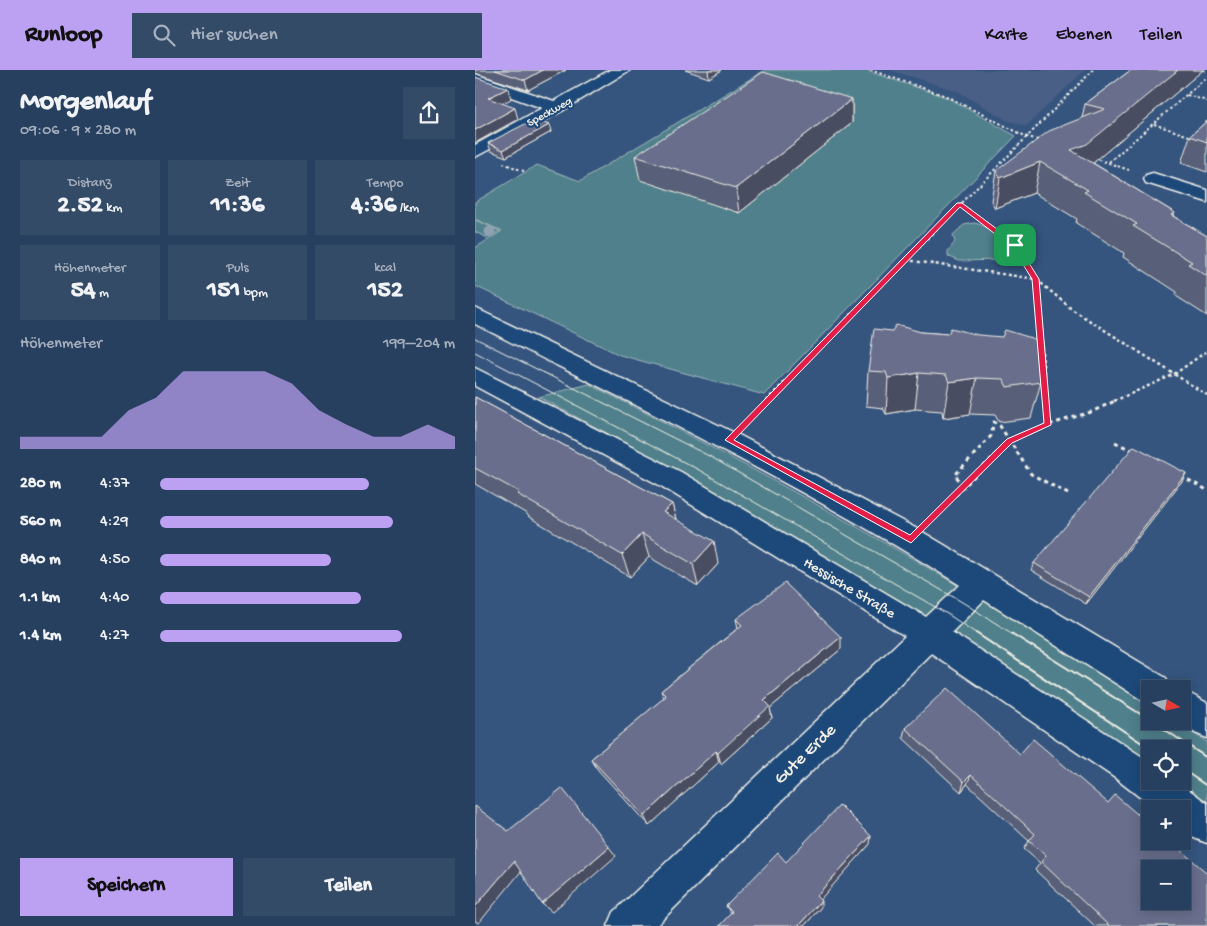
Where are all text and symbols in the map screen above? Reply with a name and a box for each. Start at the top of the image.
search box [132,13,482,58]
text: Runloop [25,21,102,50]
icon: search [150,21,178,49]
text: Hier suchen [190,24,278,47]
text: Karte [985,25,1028,46]
text: Ebenen [1056,25,1112,46]
text: Teilen [1140,25,1182,46]
text: Morgenlauf [20,86,151,119]
button: share [403,87,455,139]
street label: Speckweg [525,95,575,131]
text: 09:06 · 9 × 280 m [20,122,136,141]
text: Distanz [68,175,112,192]
text: Zeit [225,175,250,192]
text: Tempo [367,175,404,192]
text: 2.52 [57,192,103,221]
text: 11:36 [211,192,264,221]
text: 4:36 [351,192,396,221]
text: km [103,200,122,217]
text: /km [396,200,419,217]
pin [994,224,1036,266]
icon: arrive [1001,231,1029,259]
text: Höhenmeter [54,260,126,277]
text: Puls [226,260,249,277]
text: kcal [374,260,396,277]
text: 54 [71,277,96,306]
text: 151 [207,277,240,306]
text: 152 [367,277,403,306]
text: m [96,285,109,302]
text: bpm [240,285,268,302]
text: Höhenmeter [20,335,102,354]
text: 199–204 m [383,335,455,354]
text: 280 m [20,475,61,494]
text: 4:37 [100,475,129,494]
text: 560 m [20,513,61,532]
text: 4:29 [100,513,128,532]
text: 840 m [20,551,61,570]
text: 4:50 [100,551,130,570]
street label: Hessische Straße [800,554,898,623]
text: 1.1 km [20,589,60,608]
text: 4:40 [100,589,129,608]
text: 1.4 km [20,627,61,646]
text: 4:27 [100,627,129,646]
north arrow [1141,680,1191,730]
map controls [1141,680,1191,910]
street label: Gute Erde [770,720,842,789]
button: locate [1141,740,1191,790]
button: + [1141,800,1191,850]
button: Speichern [20,858,233,916]
button: Teilen [243,858,455,916]
button: − [1141,860,1191,910]

